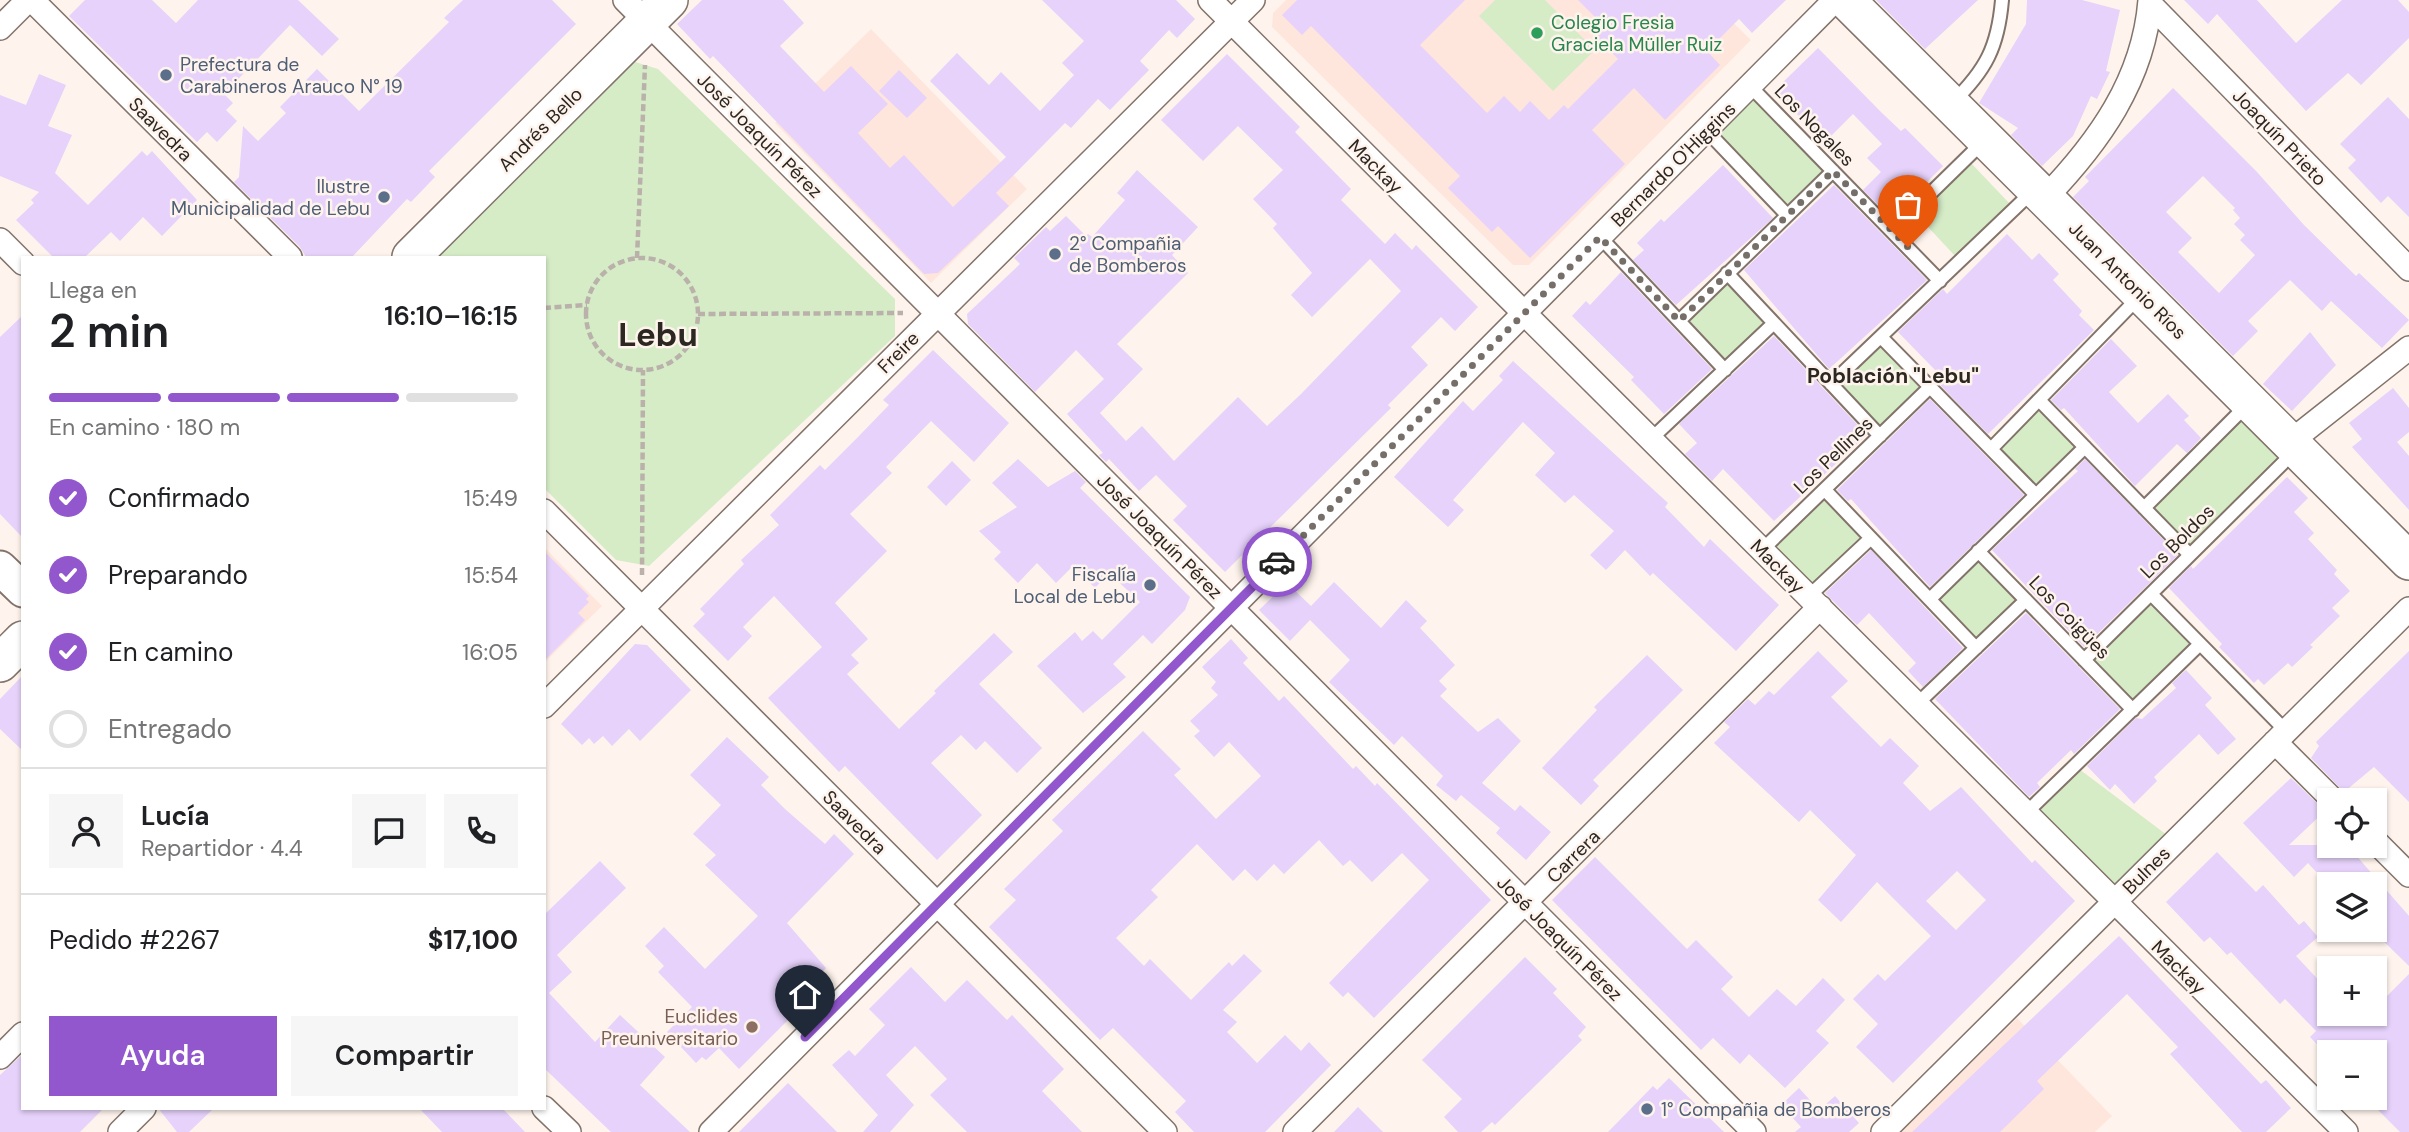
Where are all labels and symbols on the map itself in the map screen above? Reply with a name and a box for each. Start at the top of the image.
place label: Colegio Fresia Graciela Müller Ruiz [1551,10,1722,57]
marker: Colegio Fresia Graciela Müller Ruiz [1529,25,1545,41]
place label: Prefectura de Carabineros Arauco N° 19 [180,52,403,99]
marker: Prefectura de Carabineros Arauco N° 19 [158,67,174,83]
street label: José Joaquín Pérez [692,67,828,203]
street label: Los Nogales [1769,79,1860,172]
street label: Andrés Bello [493,82,588,177]
street label: Joaquín Prieto [2227,83,2332,191]
street label: Saavedra [123,92,198,167]
street label: Bernardo O'Higgins [1606,97,1741,232]
street label: Mackay [1343,134,1409,199]
place label: Ilustre Municipalidad de Lebu [171,174,370,221]
pin [1878,175,1938,247]
marker: Ilustre Municipalidad de Lebu [376,189,392,205]
street label: Juan Antonio Ríos [2063,216,2192,345]
place label: 2° Compañia de Bomberos [1069,231,1187,278]
marker: 2° Compañia de Bomberos [1047,246,1063,262]
district label: Lebu [618,313,698,356]
street label: Freire [872,326,925,379]
district label: Población "Lebu" [1807,362,1979,390]
street label: Los Pellines [1788,411,1878,499]
street label: José Joaquín Pérez [1092,468,1228,604]
street label: Los Boldos [2135,499,2220,584]
courier [1242,527,1312,597]
street label: Mackay [1745,534,1811,599]
place label: Fiscalía Local de Lebu [1014,562,1136,609]
street label: Los Coigües [2024,570,2116,664]
marker: Fiscalía Local de Lebu [1142,577,1158,593]
street label: Saavedra [817,785,892,860]
street label: Carrera [1541,824,1605,888]
street label: Bulnes [2117,841,2176,900]
street label: José Joaquín Pérez [1492,870,1628,1006]
street label: Mackay [2146,935,2212,1000]
pin [775,965,835,1037]
place label: Euclides Preuniversitario [601,1004,738,1051]
marker: Euclides Preuniversitario [744,1019,760,1035]
place label: 1° Compañia de Bomberos [1661,1097,1891,1122]
marker: 1° Compañia de Bomberos [1639,1101,1655,1117]

